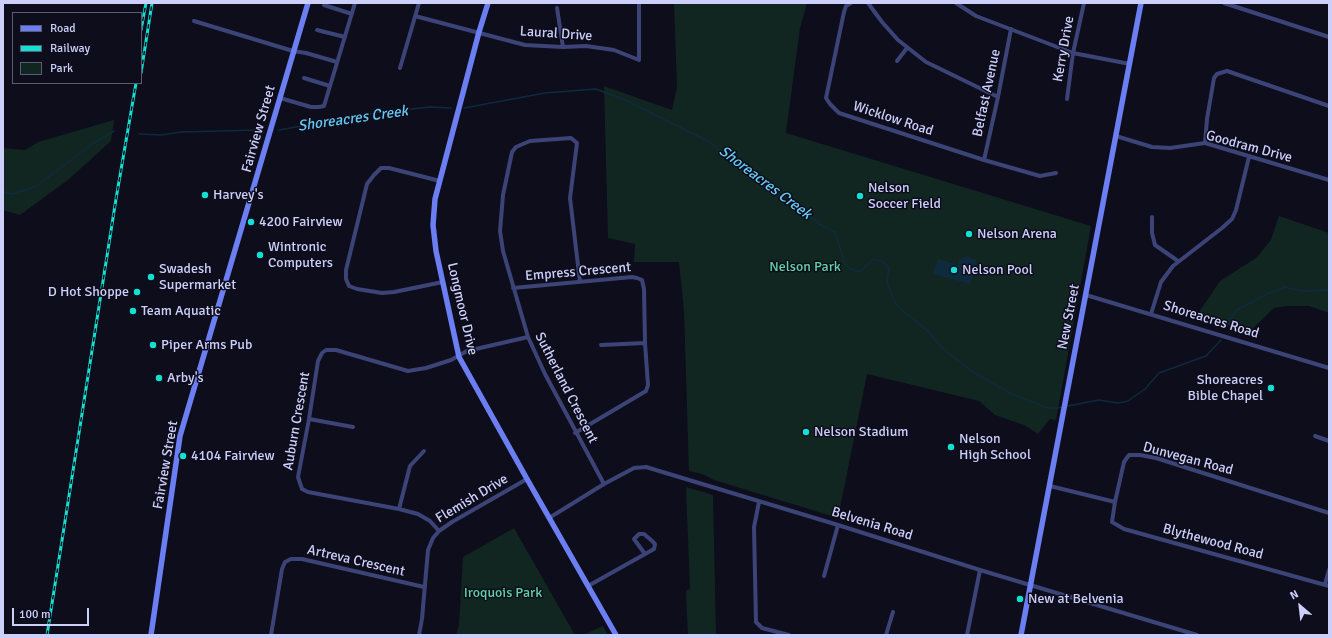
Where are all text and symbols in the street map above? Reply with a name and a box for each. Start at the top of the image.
legend [12,12,142,84]
street label: Kerry Drive [1050,15,1078,83]
text: Road [50,21,76,36]
street label: Laural Drive [519,23,593,45]
text: Railway [50,41,90,56]
street label: Belfast Avenue [970,48,1004,138]
text: Park [50,61,73,76]
street label: Fairview Street [239,84,279,174]
street label: Wicklow Road [851,98,935,140]
water label: Shoreacres Creek [297,102,409,136]
street label: Goodram Drive [1204,127,1294,167]
water label: Shoreacres Creek [715,142,815,224]
place label: Nelson Soccer Field [868,180,941,212]
place label: Harvey's [213,187,264,203]
marker: Harvey's [200,190,210,200]
marker: Nelson Soccer Field [855,191,865,201]
place label: 4200 Fairview [259,214,343,230]
marker: 4200 Fairview [246,217,256,227]
place label: Nelson Arena [977,226,1057,242]
marker: Nelson Arena [964,229,974,239]
place label: Wintronic Computers [268,239,333,272]
marker: Wintronic Computers [255,250,265,260]
street label: Empress Crescent [524,259,632,285]
park label: Nelson Park [769,259,841,275]
place label: Swadesh Supermarket [159,261,236,294]
street label: Longmoor Drive [443,261,481,357]
place label: Nelson Pool [962,262,1033,278]
marker: Nelson Pool [949,265,959,275]
marker: Swadesh Supermarket [146,272,156,282]
street label: New Street [1054,283,1084,351]
place label: D Hot Shoppe [48,284,129,300]
marker: D Hot Shoppe [132,287,142,297]
street label: Shoreacres Road [1161,297,1261,343]
place label: Team Aquatic [141,303,221,319]
marker: Team Aquatic [128,306,138,316]
street label: Sutherland Crescent [531,330,601,446]
place label: Piper Arms Pub [161,337,252,353]
marker: Piper Arms Pub [148,340,158,350]
place label: Arby's [167,370,204,386]
street label: Auburn Crescent [280,371,314,471]
place label: Shoreacres Bible Chapel [1188,372,1263,404]
marker: Arby's [154,373,164,383]
marker: Shoreacres Bible Chapel [1266,383,1276,393]
street label: Fairview Street [150,419,182,511]
place label: Nelson Stadium [814,424,908,440]
marker: Nelson Stadium [801,427,811,437]
place label: Nelson High School [959,431,1031,464]
street label: Dunvegan Road [1141,439,1235,479]
marker: Nelson High School [946,442,956,452]
place label: 4104 Fairview [191,448,275,464]
marker: 4104 Fairview [178,451,188,461]
street label: Flemish Drive [433,471,511,527]
street label: Belvenia Road [829,504,915,544]
street label: Blythewood Road [1161,521,1265,563]
street label: Artreva Crescent [306,542,406,580]
park label: Iroquois Park [464,585,542,601]
north arrow [1280,586,1320,626]
text: N [1288,587,1301,602]
place label: New at Belvenia [1028,591,1124,607]
marker: New at Belvenia [1015,594,1025,604]
scale bar [14,600,91,626]
text: 100 m [19,607,51,622]

